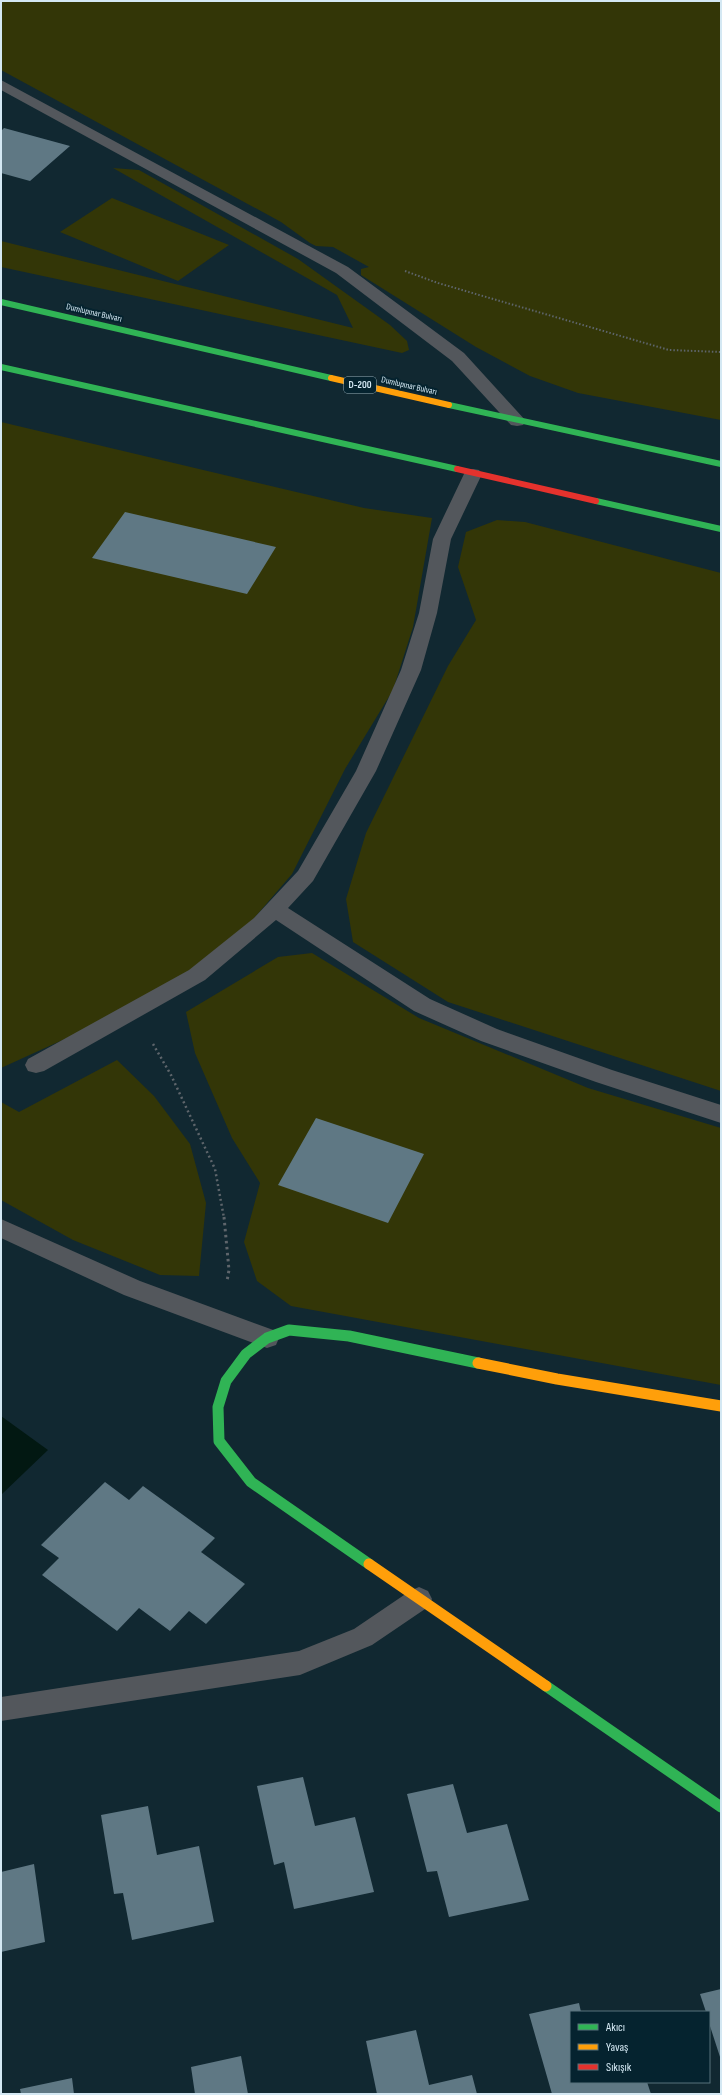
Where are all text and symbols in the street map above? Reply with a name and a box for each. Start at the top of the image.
street label: Dumlupınar Bulvarı [65,301,123,325]
street label: Dumlupınar Bulvarı [380,374,438,398]
road number: D-200 [344,377,376,393]
legend [570,2011,710,2083]
text: Akıcı [605,2020,625,2035]
text: Yavaş [606,2040,628,2055]
text: Sıkışık [606,2060,632,2075]

